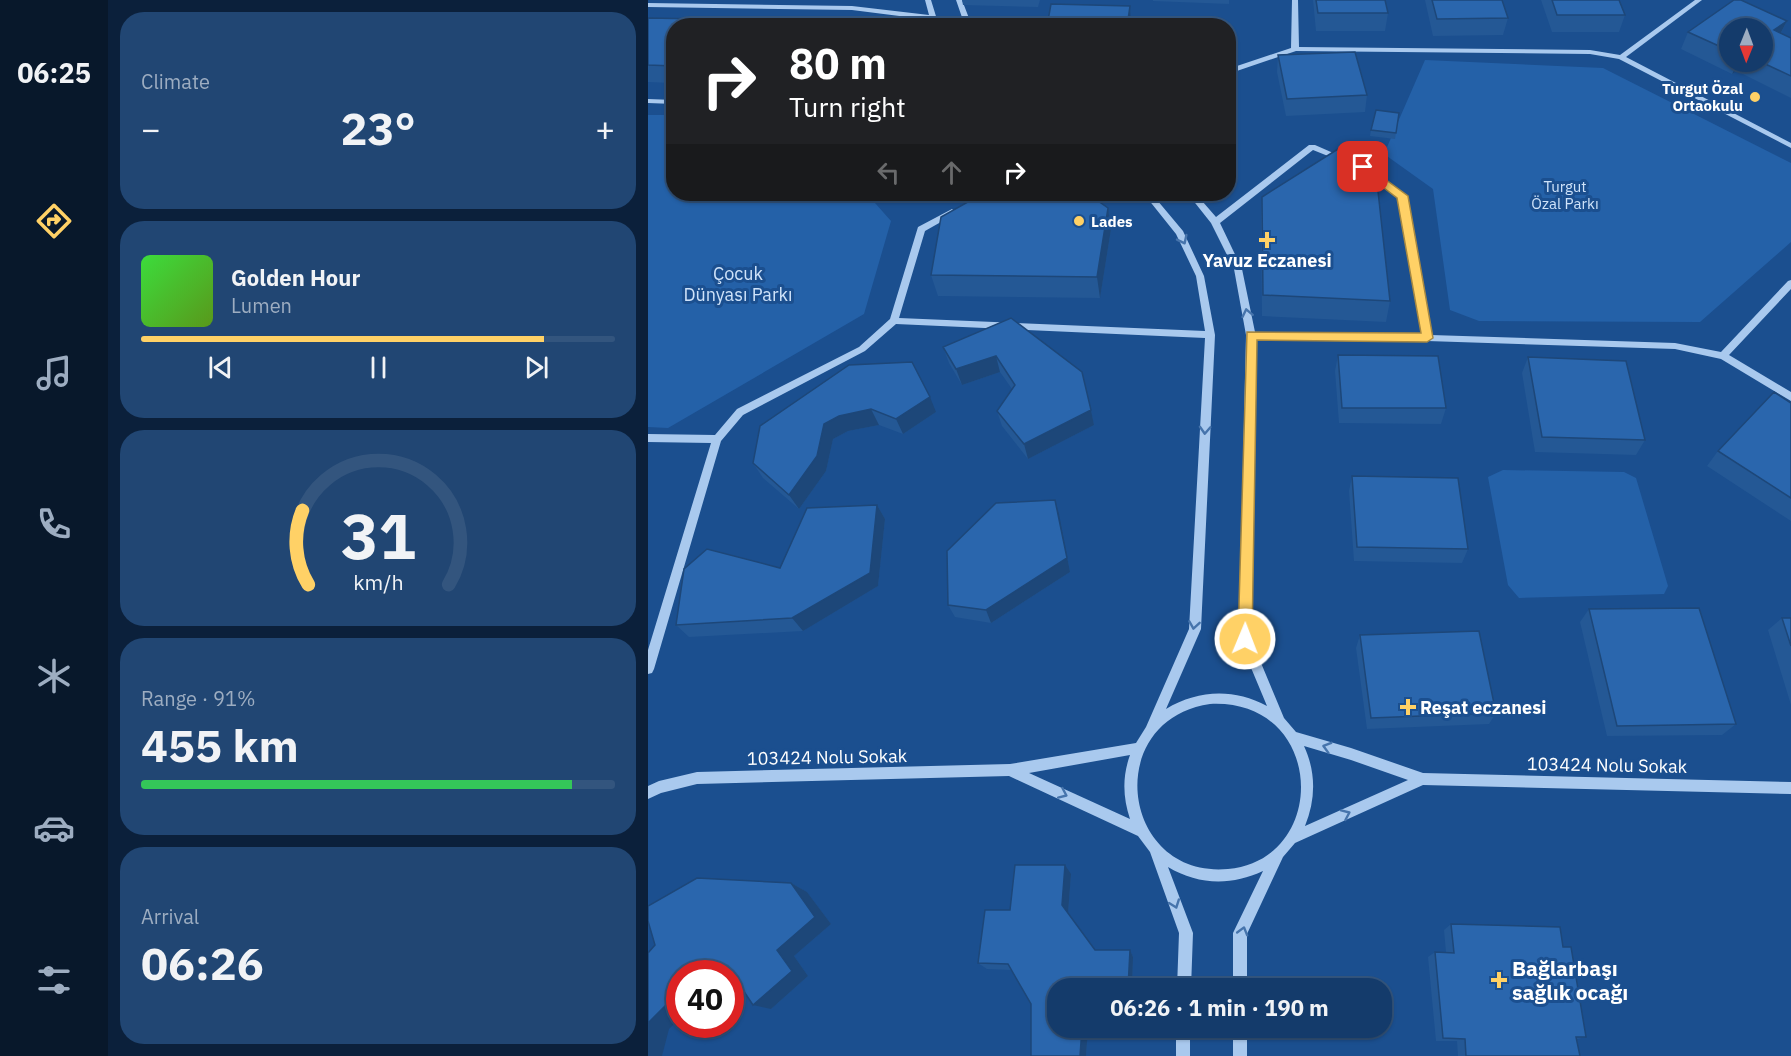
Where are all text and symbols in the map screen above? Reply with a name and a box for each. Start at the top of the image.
north arrow [1719,18,1773,72]
map controls [1719,18,1773,72]
text: 80 m [789,36,887,91]
icon: right [690,42,768,120]
text: 06:25 [17,55,91,90]
text: Climate [141,68,210,95]
place label: Turgut Özal Ortaokulu [1662,79,1743,115]
text: Turn right [789,89,906,124]
marker: Turgut Özal Ortaokulu [1748,90,1762,104]
text: 23° [340,99,416,157]
text: − [141,107,161,150]
text: + [595,107,615,150]
pin [1337,141,1388,192]
icon: arrive [1346,150,1379,183]
icon: left [872,156,905,189]
icon: ahead [935,156,968,189]
icon: right [998,156,1031,189]
park label: Turgut Özal Parkı [1531,177,1599,213]
icon: directions [33,200,75,242]
place label: Lades [1091,212,1133,231]
marker: Lades [1072,214,1086,228]
marker: Yavuz Eczanesi [1260,233,1274,247]
one-way arrow [1176,234,1188,245]
place label: Yavuz Eczanesi [1202,249,1332,272]
park label: Çocuk Dünyası Parkı [683,262,793,306]
text: Golden Hour [231,263,360,292]
text: Lumen [231,292,292,319]
one-way arrow [1241,309,1254,319]
icon: previous [204,351,237,384]
icon: pause [362,351,395,384]
icon: next [520,351,553,384]
icon: music [33,352,75,394]
one-way arrow [1199,426,1212,435]
text: 31 [341,495,415,576]
icon: phone [33,503,75,545]
text: km/h [353,568,403,596]
position arrow [1213,607,1277,671]
one-way arrow [1188,620,1201,630]
icon: climate [33,655,75,697]
text: Range · 91% [141,685,256,712]
place label: Reşat eczanesi [1420,696,1546,719]
marker: Reşat eczanesi [1401,700,1415,714]
text: 455 km [141,716,299,774]
one-way arrow [1322,742,1333,754]
street label: 103424 Nolu Sokak [747,744,908,770]
street label: 103424 Nolu Sokak [1527,752,1688,778]
one-way arrow [1057,787,1068,799]
icon: car [33,807,75,849]
one-way arrow [1339,809,1350,821]
one-way arrow [1167,898,1180,909]
text: Arrival [141,903,199,930]
one-way arrow [1236,926,1248,937]
text: 06:26 [141,934,264,992]
place label: Bağlarbaşı sağlık ocağı [1512,954,1628,1006]
icon: filters [33,959,75,1001]
speed limit sign: 40 [666,960,744,1038]
marker: Bağlarbaşı sağlık ocağı [1490,971,1508,989]
text: 06:26 · 1 min · 190 m [1110,993,1329,1022]

